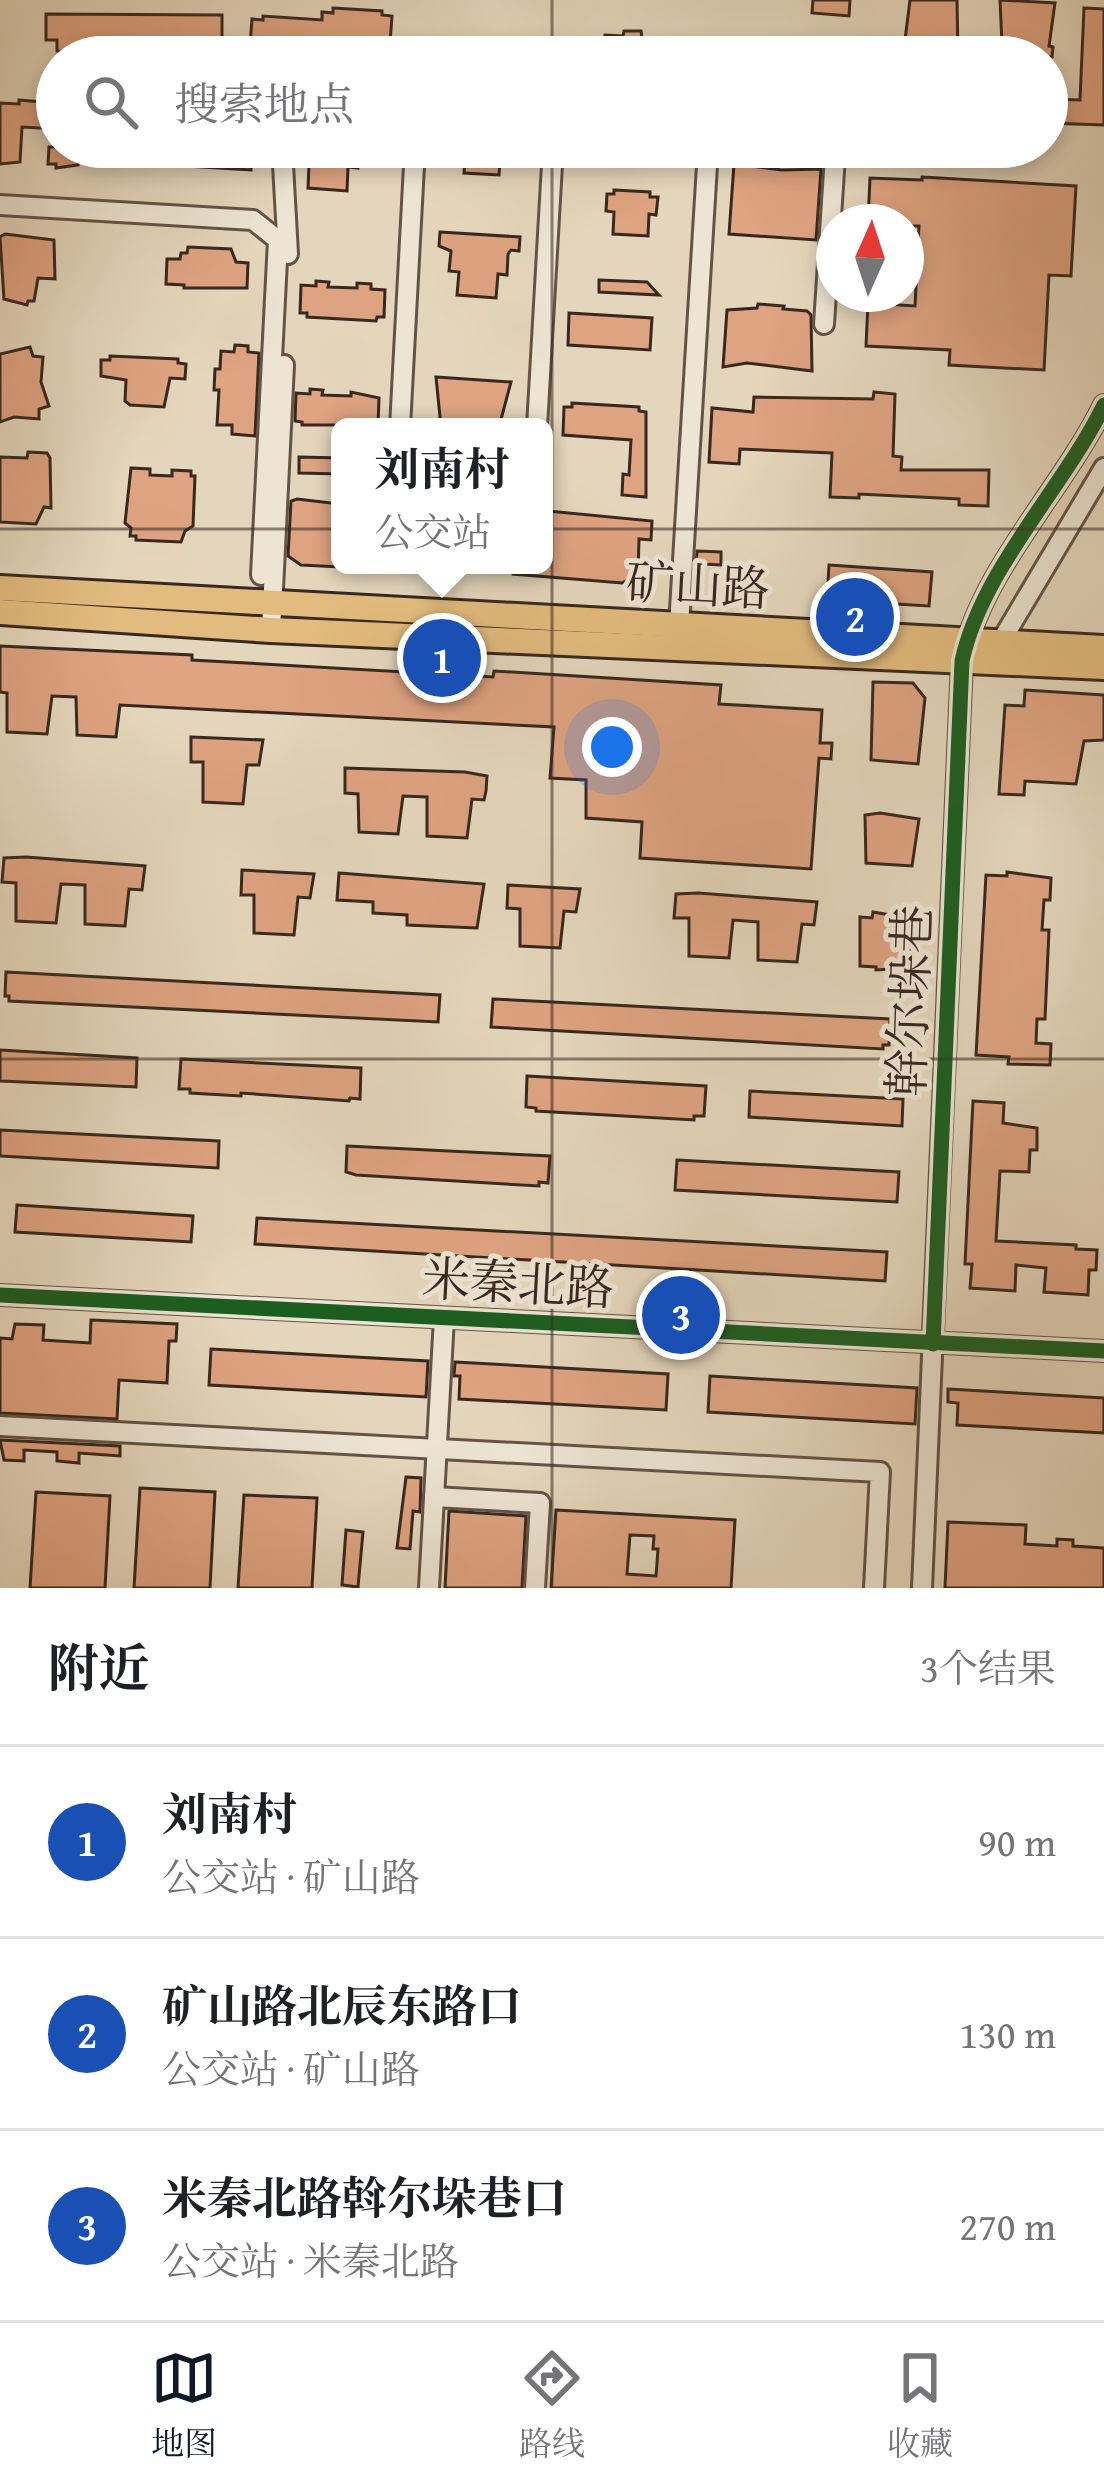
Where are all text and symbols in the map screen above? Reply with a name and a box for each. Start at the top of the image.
search box [36,36,1068,168]
icon: search [78,69,144,135]
text: 搜索地点 [174,71,354,136]
north arrow [816,204,924,312]
popup [331,418,553,574]
text: 刘南村 [374,436,510,501]
text: 公交站 [374,503,492,560]
street label: 矿山路 [624,545,772,624]
pin: 2 [816,572,894,662]
pin: 1 [403,613,481,703]
your location [582,717,642,777]
street label: 幹尔垛巷 [870,904,947,1098]
street label: 米秦北路 [420,1242,616,1323]
pin: 3 [642,1270,720,1360]
text: 附近 [48,1630,150,1705]
text: 3个结果 [920,1639,1056,1696]
text: 刘南村 [162,1781,297,1846]
text: 1 [77,1813,97,1870]
text: 90 m [978,1813,1056,1870]
text: 公交站 · 矿山路 [162,1848,420,1905]
text: 矿山路北辰东路口 [162,1973,522,2038]
text: 2 [77,2005,97,2062]
text: 130 m [959,2005,1056,2062]
text: 公交站 · 矿山路 [162,2040,420,2097]
text: 米秦北路斡尔垛巷口 [162,2165,567,2230]
text: 3 [77,2197,97,2254]
text: 270 m [959,2197,1056,2254]
text: 公交站 · 米秦北路 [162,2232,459,2289]
tab: 地图 [151,2345,217,2467]
tab: 路线 [519,2345,585,2467]
tab: 收藏 [887,2345,953,2467]

